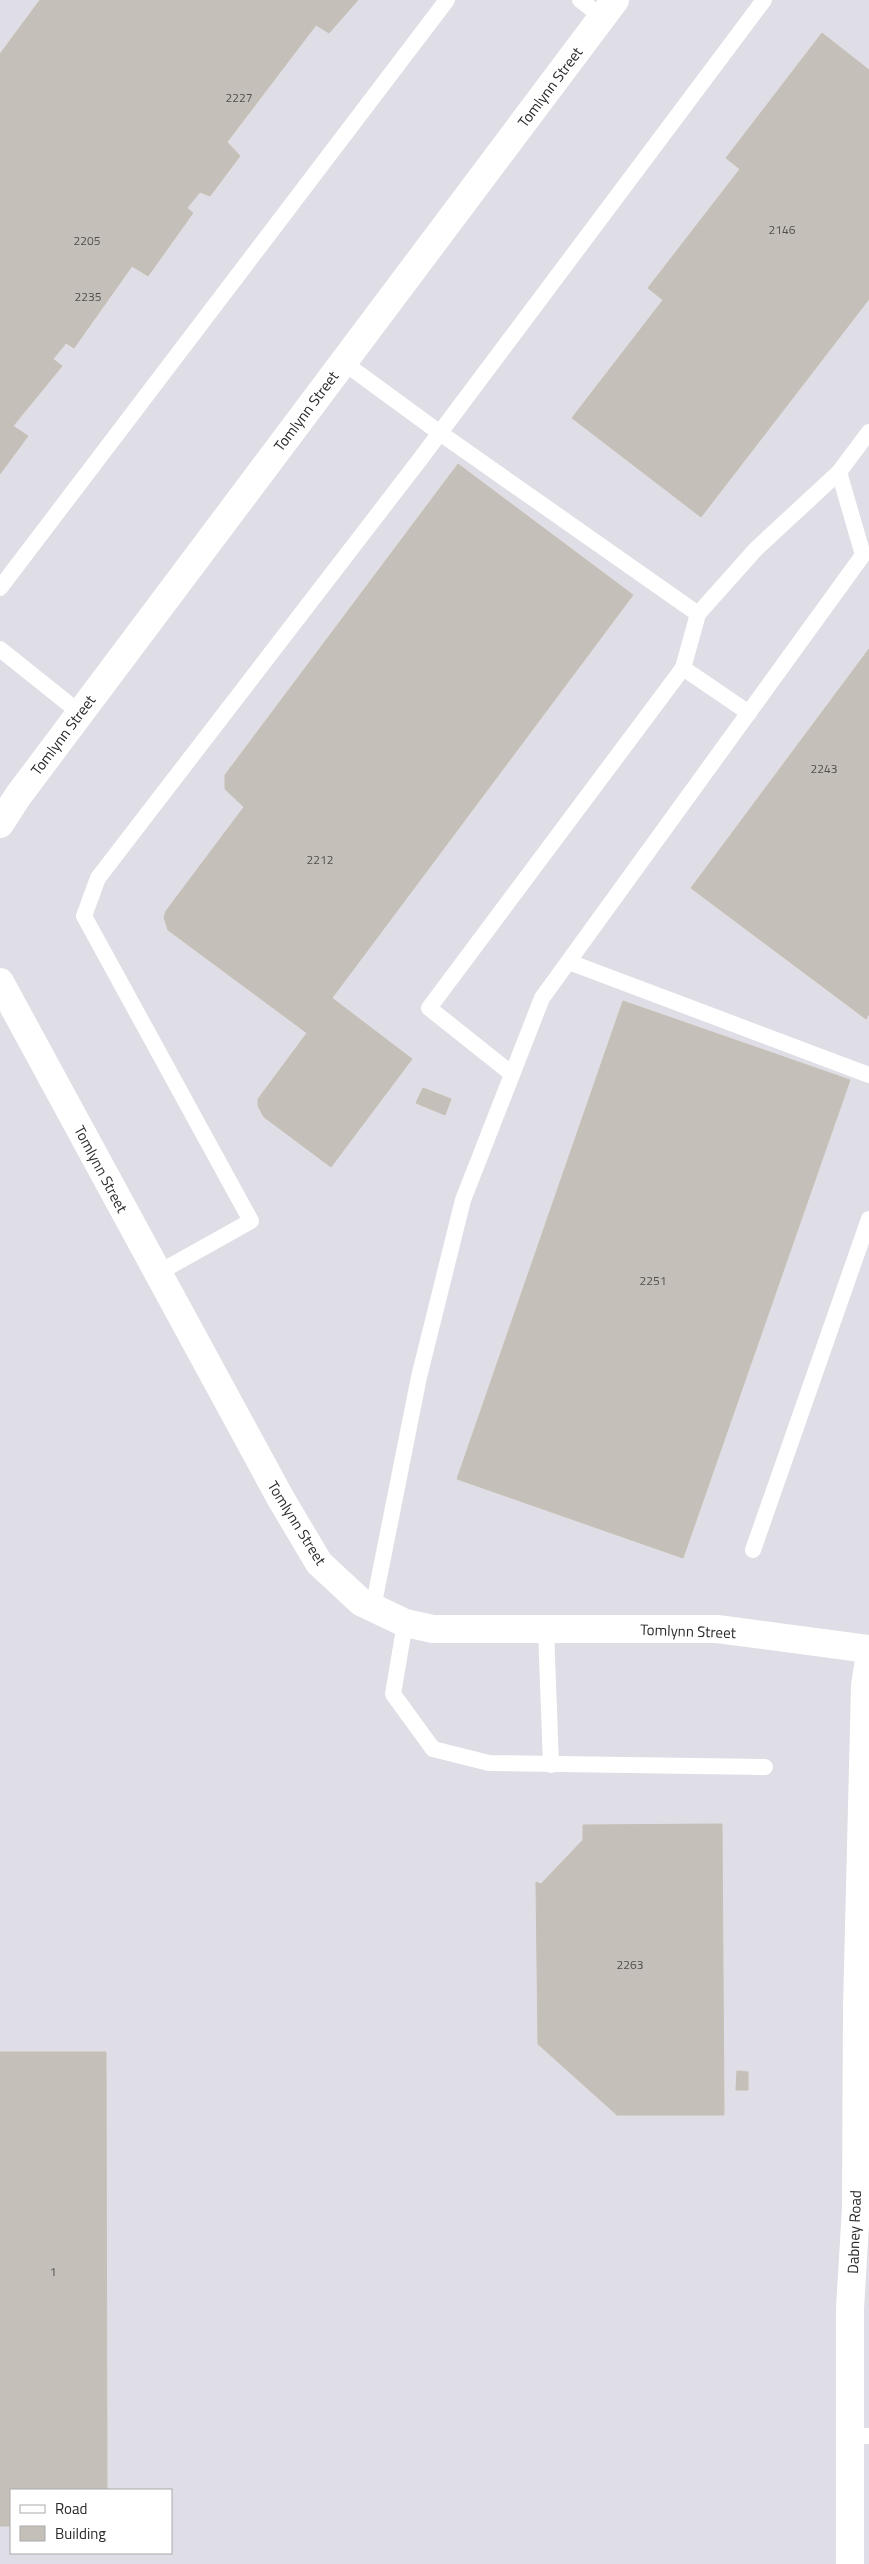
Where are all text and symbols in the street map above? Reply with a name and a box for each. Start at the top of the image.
street label: Tomlynn Street [512,41,588,132]
house number: 2227 [226,88,252,107]
house number: 2146 [769,220,796,239]
house number: 2205 [74,231,101,250]
house number: 2235 [75,287,102,306]
street label: Tomlynn Street [268,365,344,456]
street label: Tomlynn Street [25,689,101,780]
house number: 2243 [811,759,837,778]
house number: 2212 [307,850,333,869]
street label: Tomlynn Street [68,1121,134,1217]
house number: 2251 [640,1271,666,1290]
street label: Tomlynn Street [262,1476,333,1570]
street label: Tomlynn Street [640,1618,737,1644]
house number: 2263 [617,1955,643,1974]
street label: Dabney Road [841,2190,867,2274]
house number: 1 [50,2262,56,2281]
legend [10,2489,172,2554]
text: Road [55,2497,87,2520]
text: Building [55,2522,106,2545]

